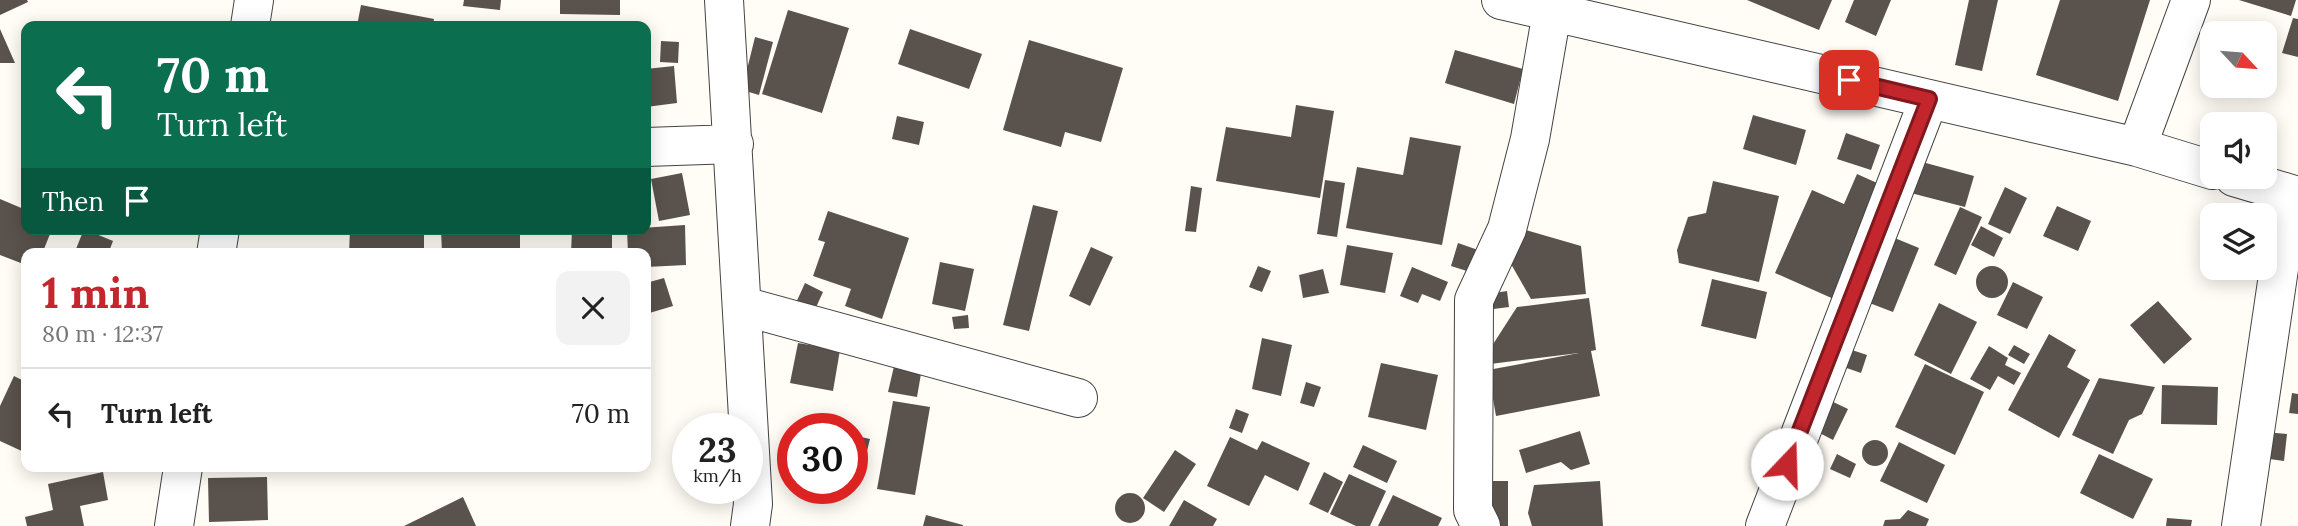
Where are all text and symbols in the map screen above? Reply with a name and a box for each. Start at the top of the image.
north arrow [2200,21,2277,98]
map controls [2200,21,2277,280]
text: 70 m [157,43,269,105]
icon: left [42,49,133,140]
pin [1819,50,1879,110]
icon: arrive [1830,61,1868,99]
text: Turn left [157,104,287,145]
button: sound [2200,112,2277,189]
icon: arrive [118,182,156,220]
text: Then [42,185,104,218]
button: layers [2200,203,2277,280]
text: 1 min [42,266,149,320]
button: close [556,271,630,345]
text: 80 m · 12:37 [42,319,163,348]
icon: left [42,395,80,433]
text: Turn left [101,397,212,430]
text: 70 m [572,397,630,430]
speed limit sign: 30 [777,413,868,504]
text: 23 [698,427,737,472]
position arrow [1750,427,1824,501]
text: km/h [693,464,742,487]

